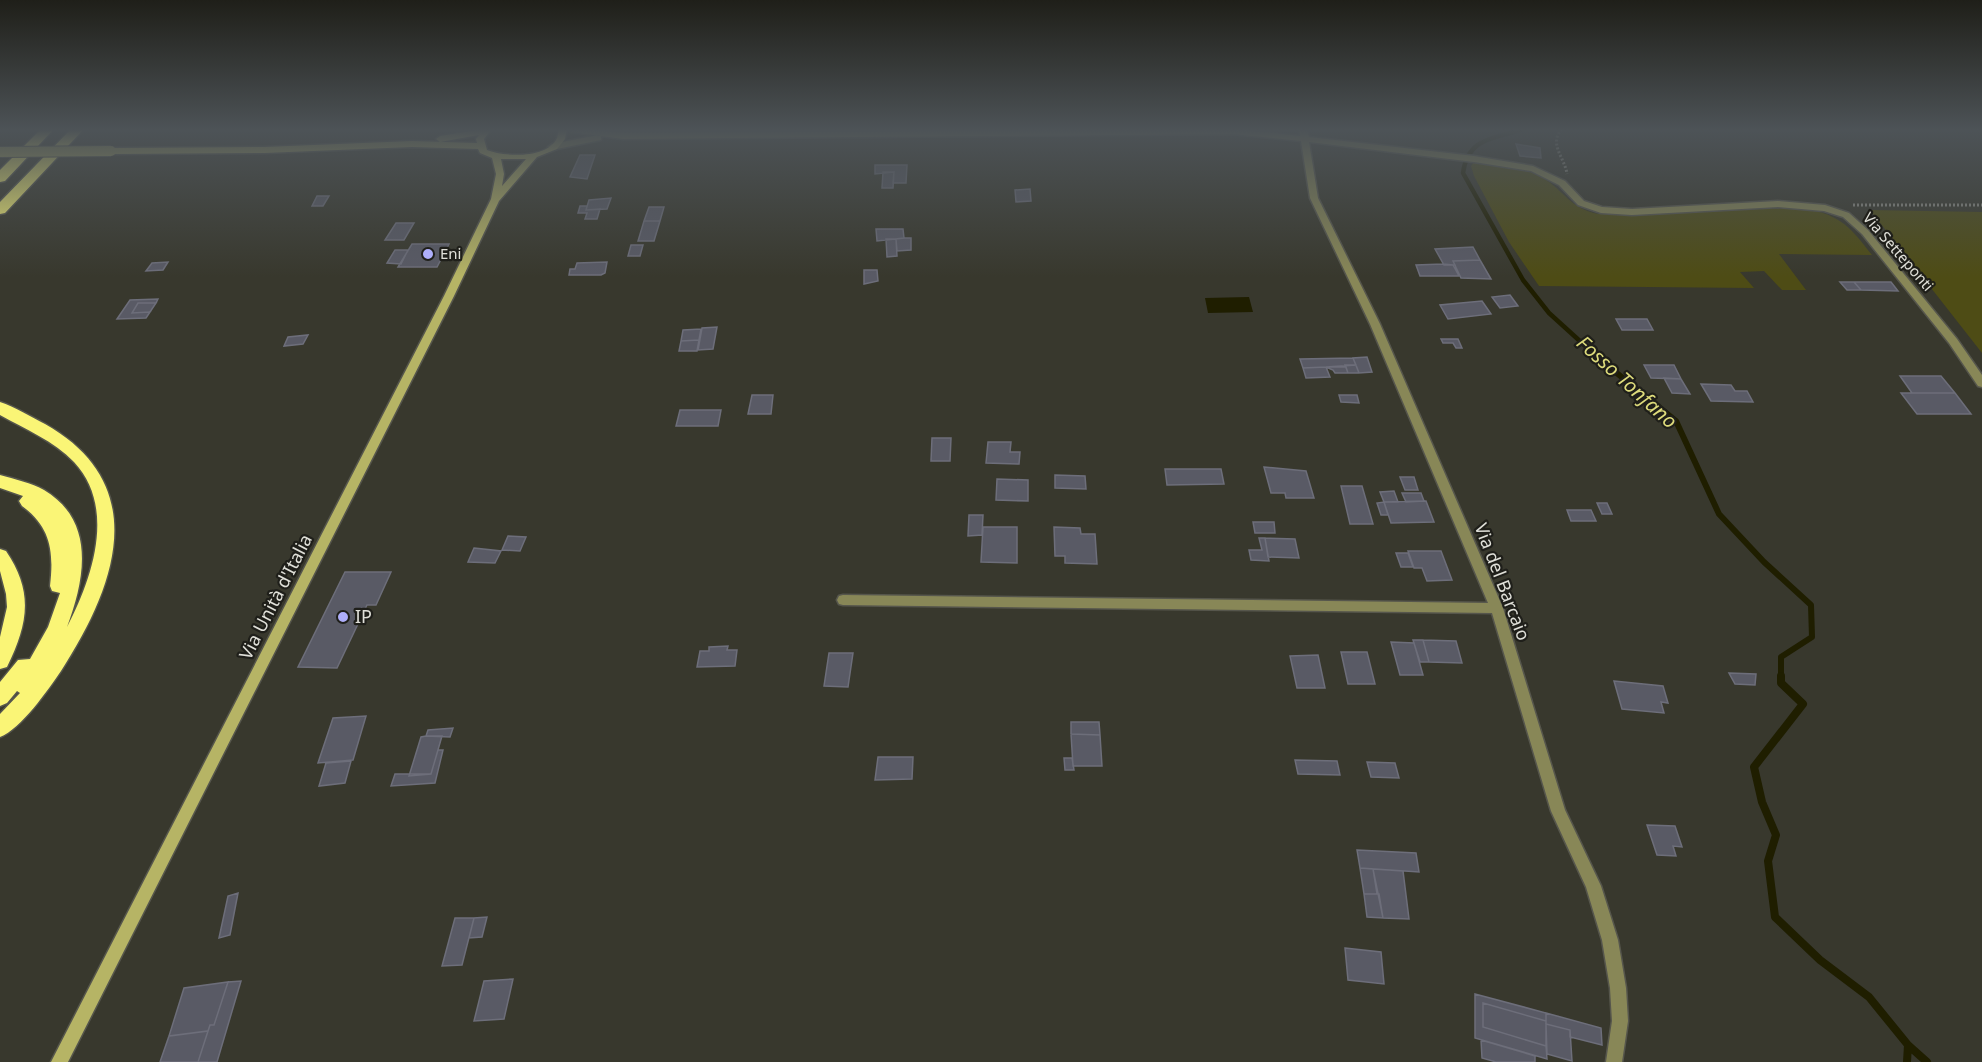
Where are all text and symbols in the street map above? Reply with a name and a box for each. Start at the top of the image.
street label: Via Setteponti [1859,208,1938,295]
place label: Eni [440,243,461,263]
marker: Eni [421,247,435,261]
water label: Fosso Tonfano [1571,329,1683,434]
street label: Via del Barcaio [1470,519,1536,644]
street label: Via Unità d'Italia [233,530,317,663]
place label: IP [355,604,372,628]
marker: IP [336,610,350,624]

